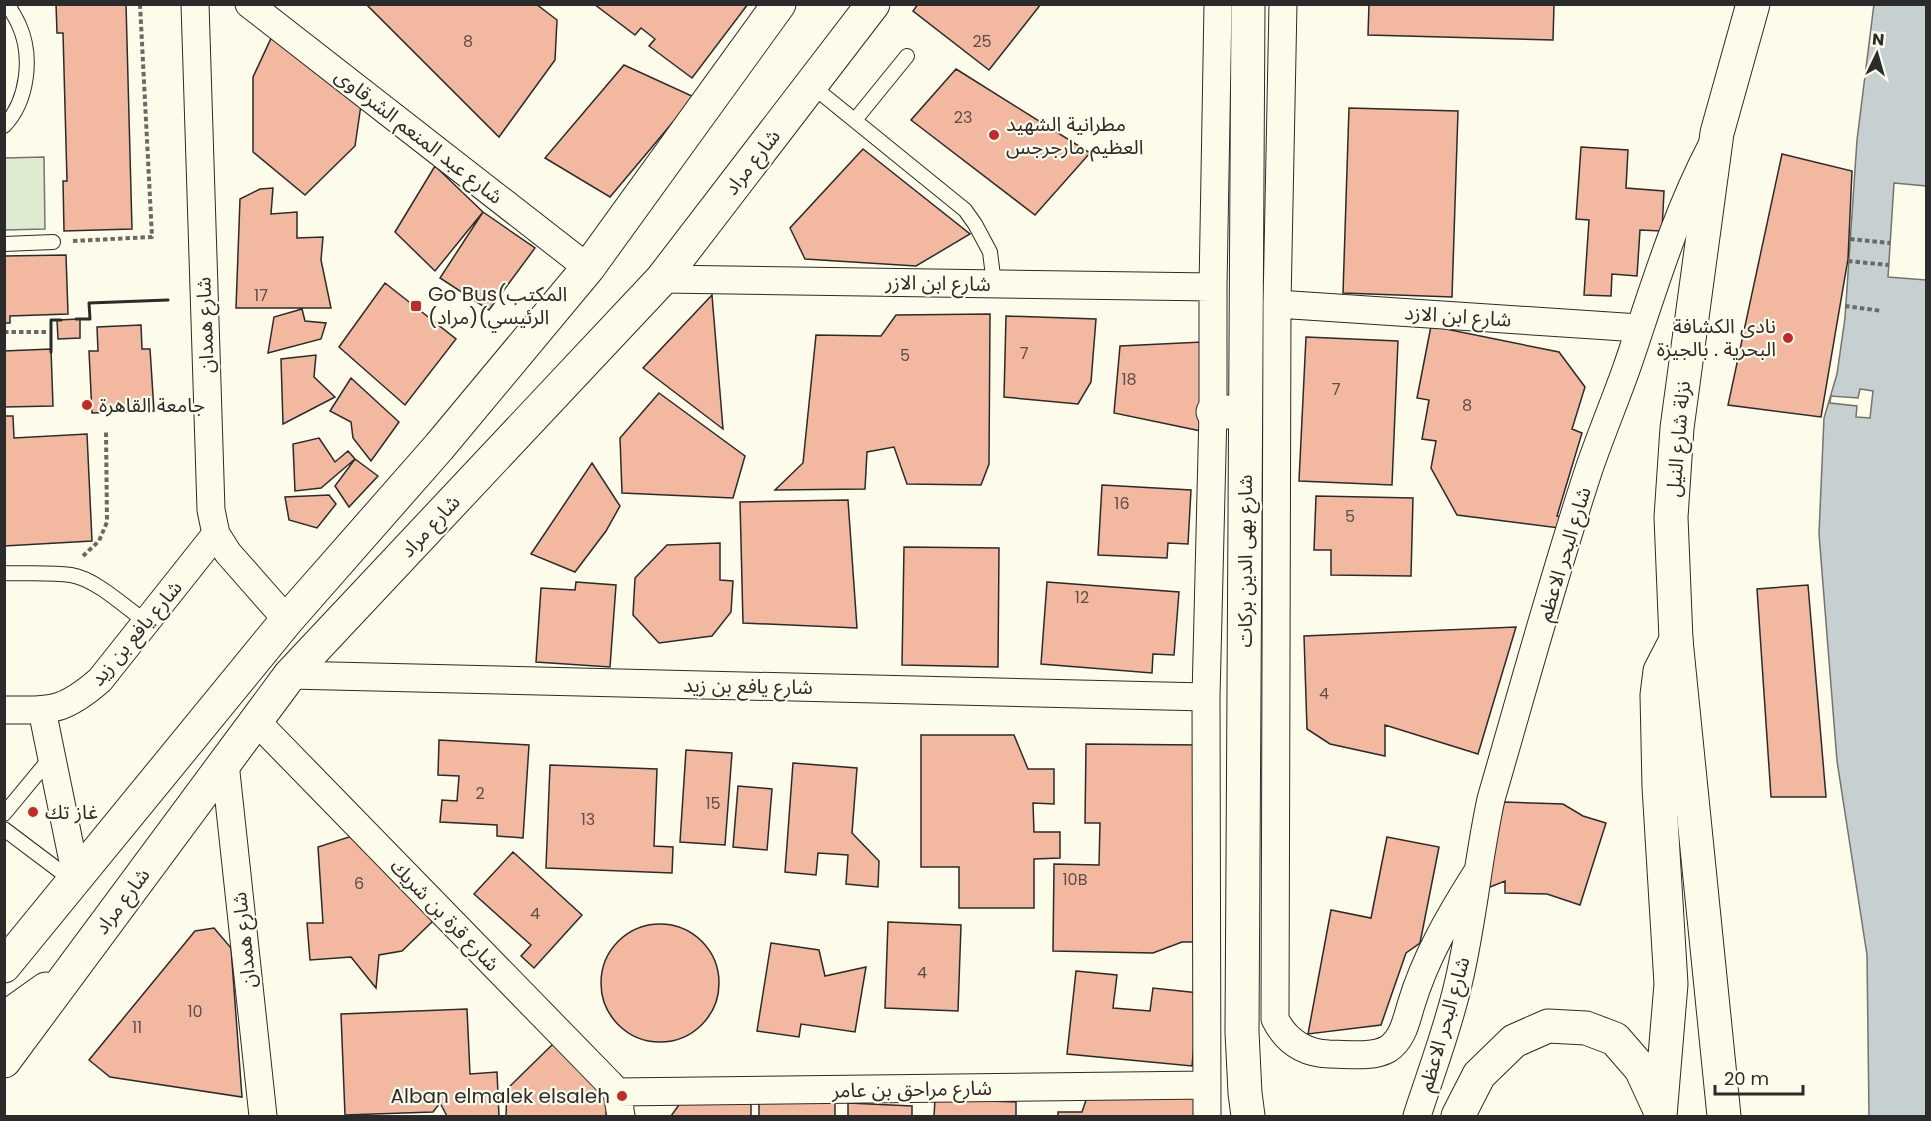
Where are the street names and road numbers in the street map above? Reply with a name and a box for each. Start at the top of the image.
street label: شارع عبد المنعم الشرقاوى [329,62,509,211]
street label: شارع مراد [717,123,787,201]
street label: شارع ابن الازر [884,268,991,299]
street label: شارع همدان [189,276,222,374]
street label: شارع ابن الازد [1404,298,1512,335]
street label: نزلة شارع النيل [1659,380,1698,498]
street label: شارع بهى الدين بركات [1231,475,1260,647]
street label: شارع البحر الاعظم [1530,483,1599,625]
street label: شارع مراد [394,488,467,564]
street label: شارع يافع بن زيد [84,574,189,692]
street label: شارع يافع بن زيد [683,671,813,702]
street label: شارع قرة بن شريك [383,853,506,978]
street label: شارع مراد [88,862,157,941]
street label: شارع همدان [225,890,264,989]
street label: شارع البحر الاعظم [1411,953,1478,1095]
street label: شارع مراحق بن عامر [831,1074,992,1105]

